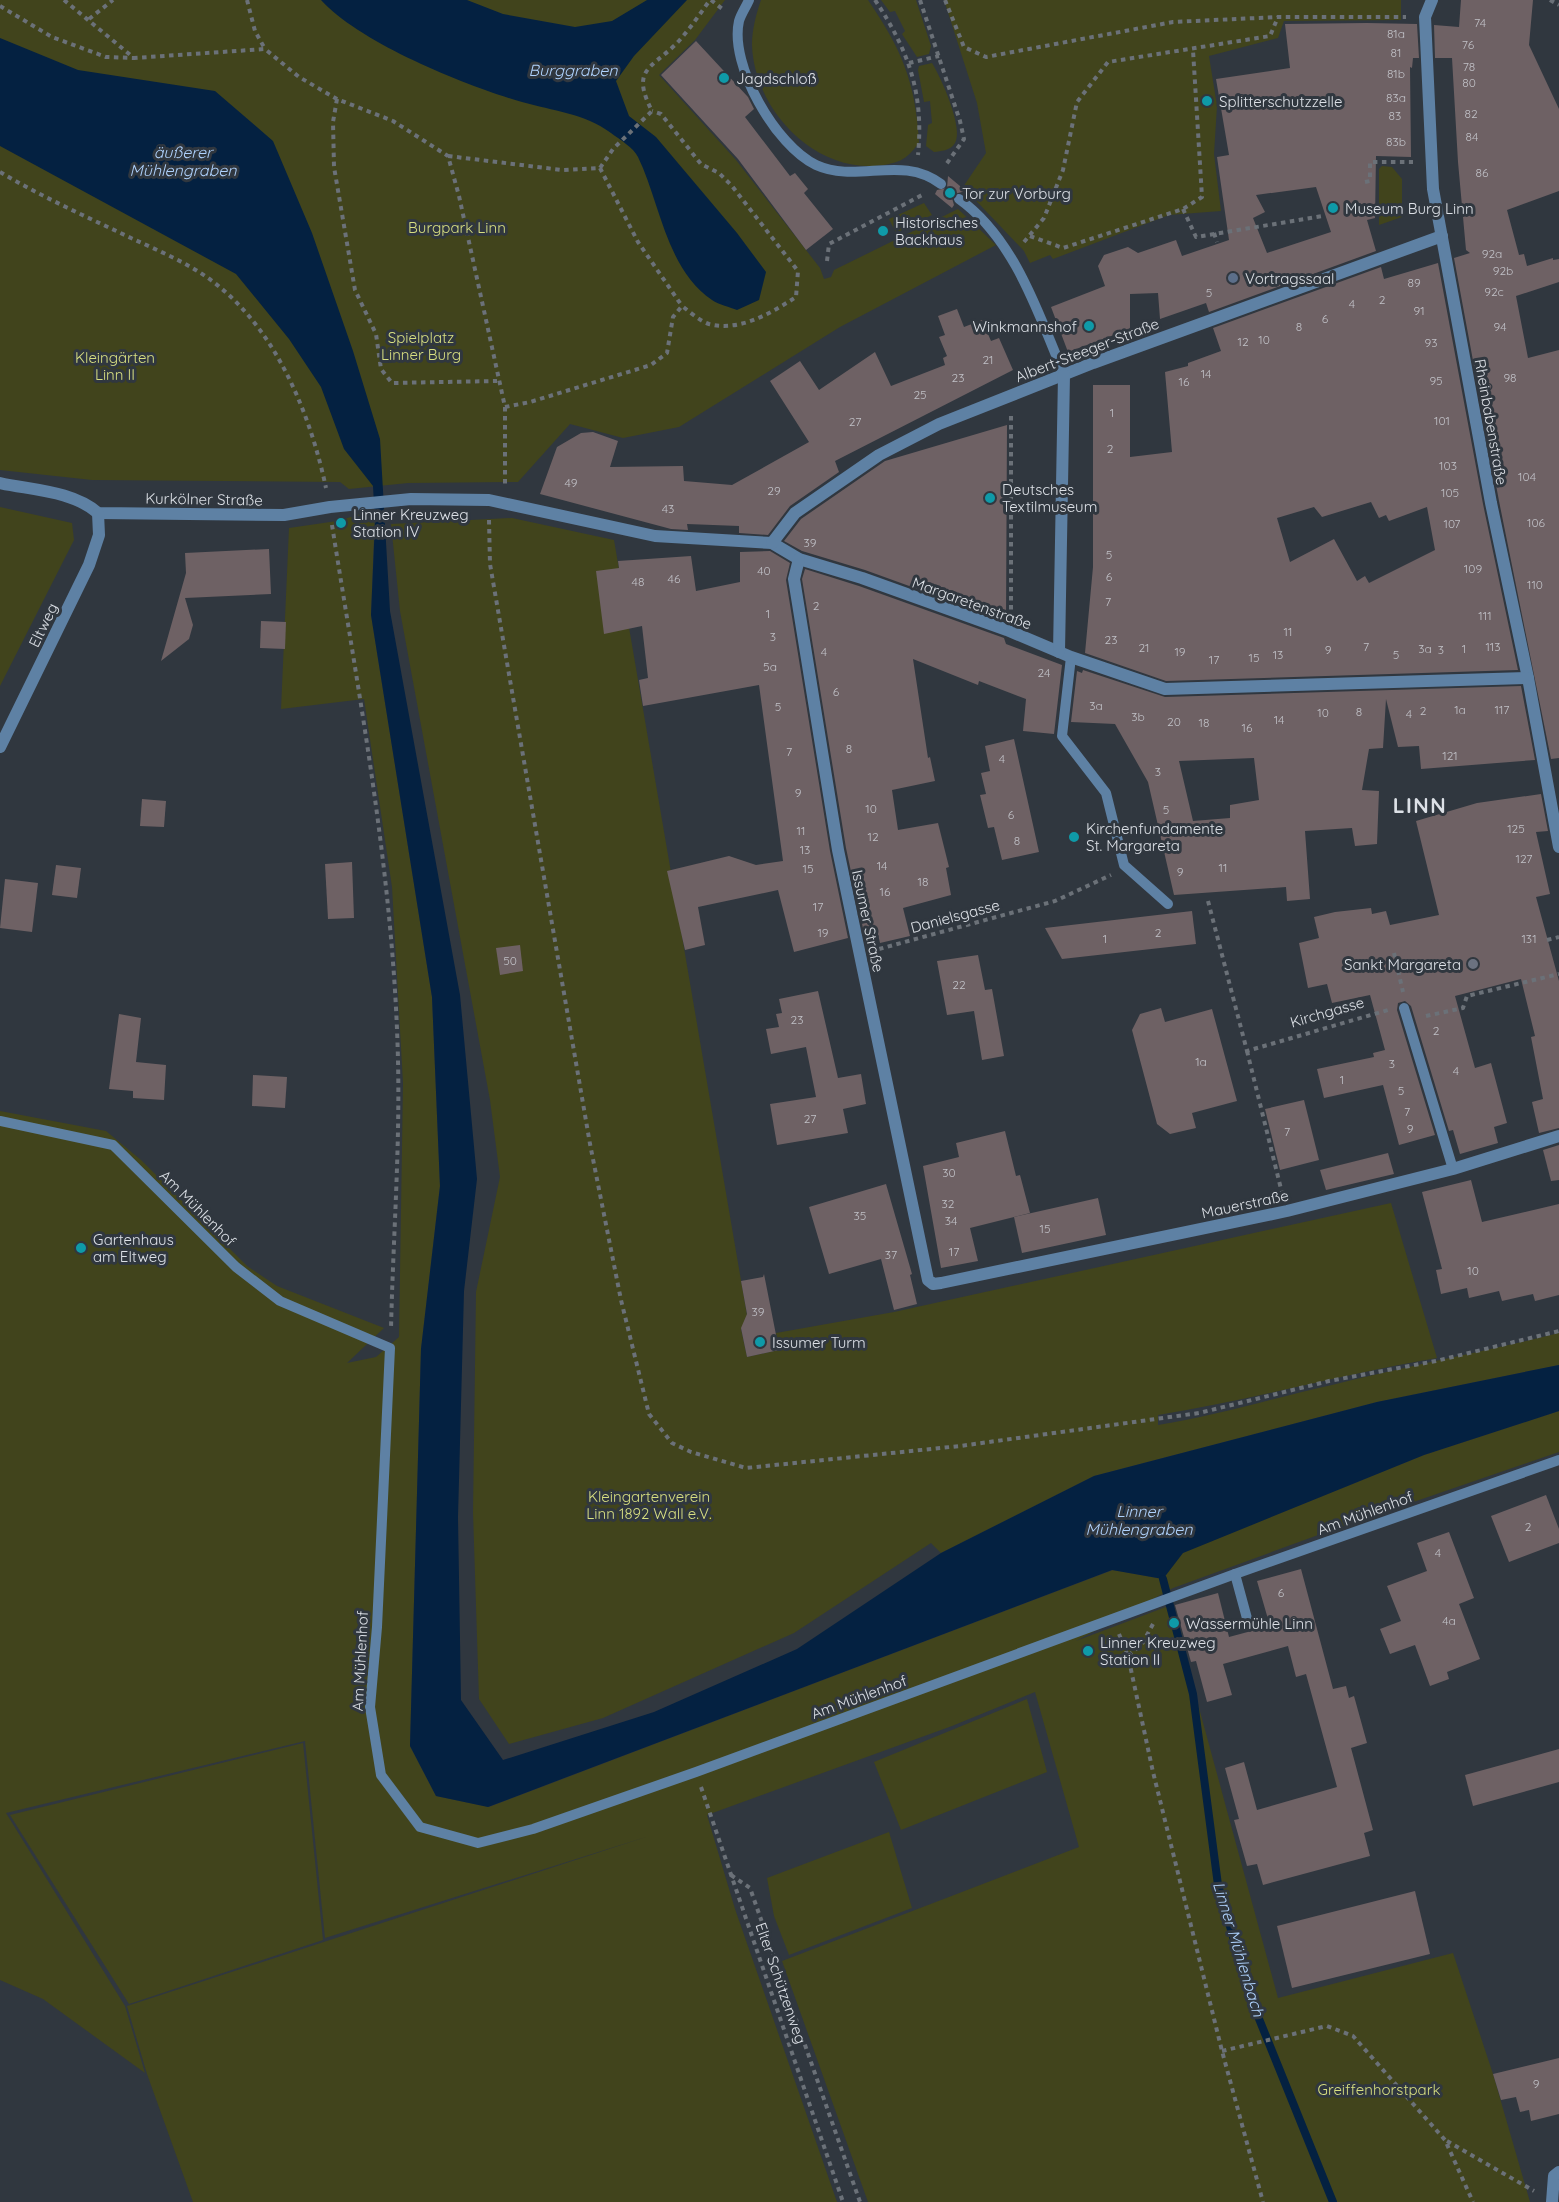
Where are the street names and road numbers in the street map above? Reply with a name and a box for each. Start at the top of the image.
street label: Albert-Steeger-Straße [1012,314,1162,386]
street label: Rheinbabenstraße [1471,357,1511,487]
street label: Kurkölner Straße [145,488,263,510]
street label: Margaretenstraße [910,573,1034,633]
street label: Eltweg [24,600,62,650]
street label: Issumer Straße [848,868,888,974]
street label: Danielsgasse [908,895,1002,937]
street label: Kirchgasse [1288,992,1366,1032]
street label: Am Mühlenhof [156,1166,241,1251]
street label: Mauerstraße [1200,1186,1290,1222]
street label: Am Mühlenhof [1315,1487,1416,1539]
street label: Am Mühlenhof [348,1610,372,1712]
street label: Am Mühlenhof [809,1671,910,1723]
street label: Elter Schützenweg [751,1920,811,2046]

